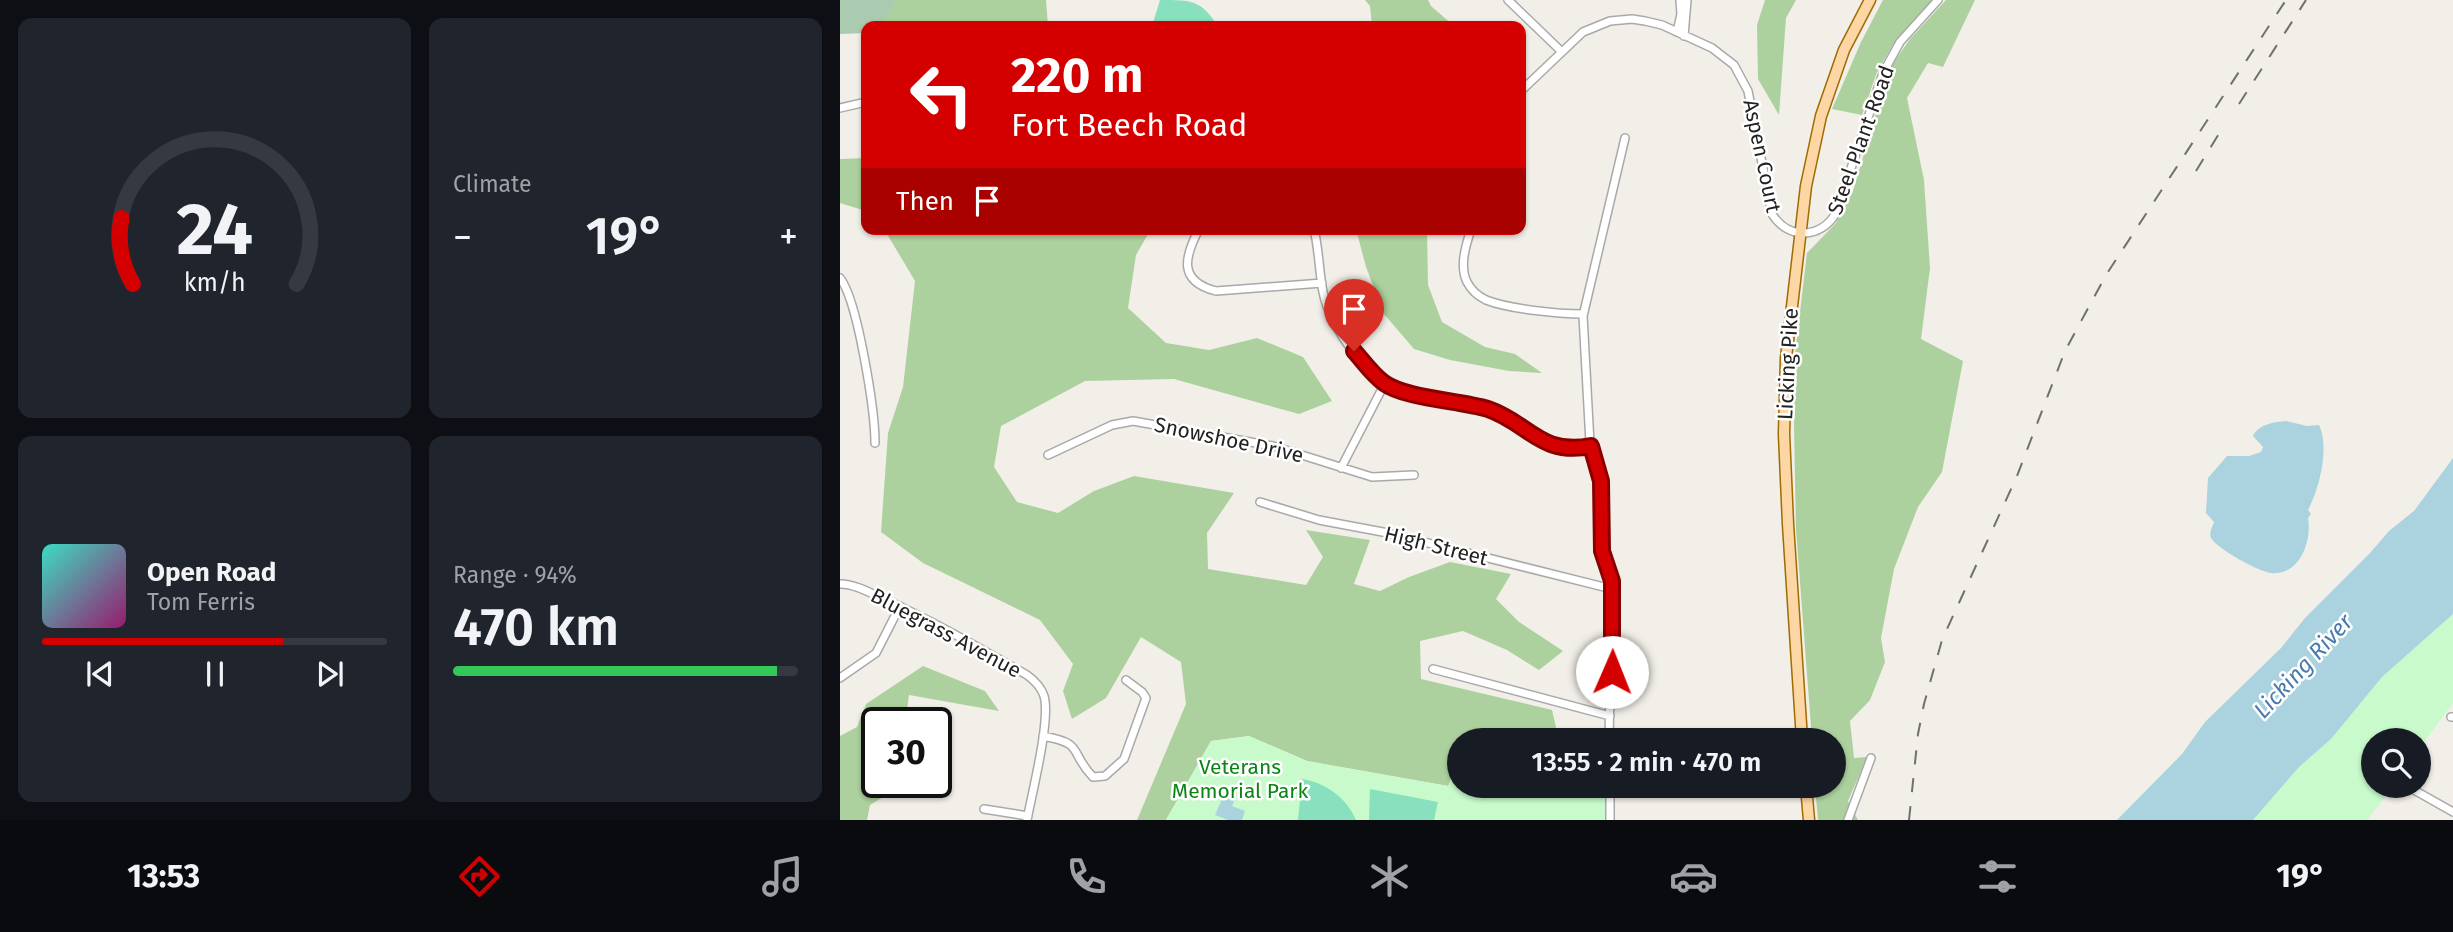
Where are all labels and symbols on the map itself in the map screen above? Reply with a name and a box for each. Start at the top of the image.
street label: Steel Plant Road [1822,62,1900,218]
street label: Aspen Court [1737,97,1787,215]
pin [1324,279,1384,351]
street label: Licking Pike [1772,307,1804,421]
street label: Snowshoe Drive [1152,412,1306,468]
street label: High Street [1381,521,1491,572]
street label: Bluegrass Avenue [866,582,1026,684]
water label: Licking River [2248,607,2359,724]
position arrow [1575,635,1649,709]
speed limit sign: 30 [861,707,952,798]
park label: Veterans Memorial Park [1172,754,1308,804]

